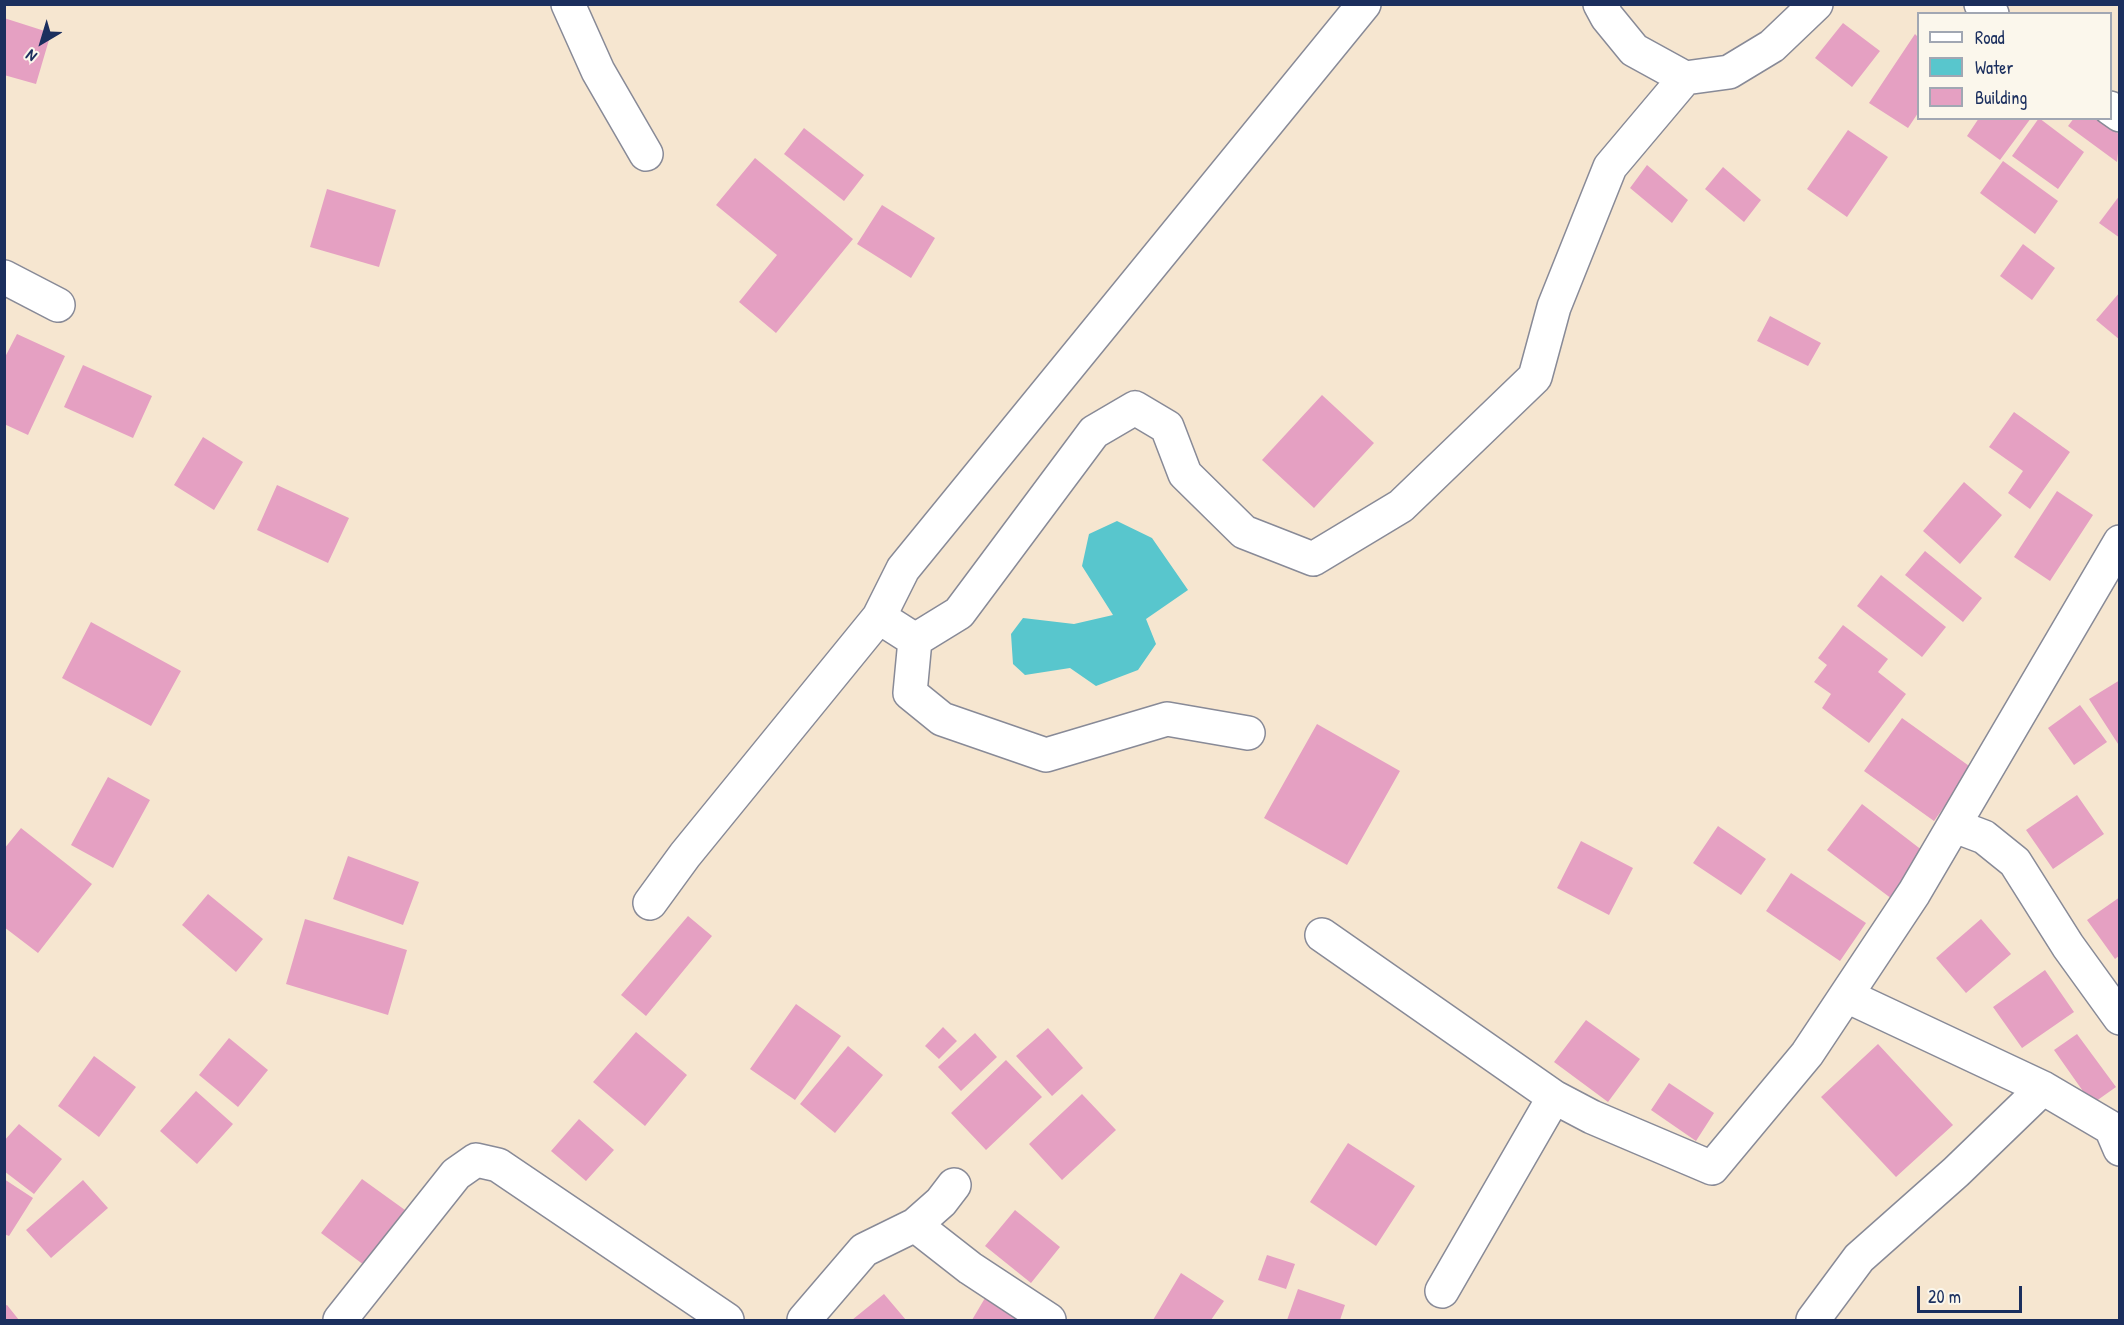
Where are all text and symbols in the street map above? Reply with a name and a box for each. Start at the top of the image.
north arrow [12,12,72,72]
legend [1917,12,2112,120]
text: Road [1975,25,2005,50]
text: N [21,45,41,67]
text: Water [1975,55,2013,80]
text: Building [1975,85,2027,110]
scale bar [1920,1274,2025,1312]
text: 20 m [1928,1284,1961,1309]

